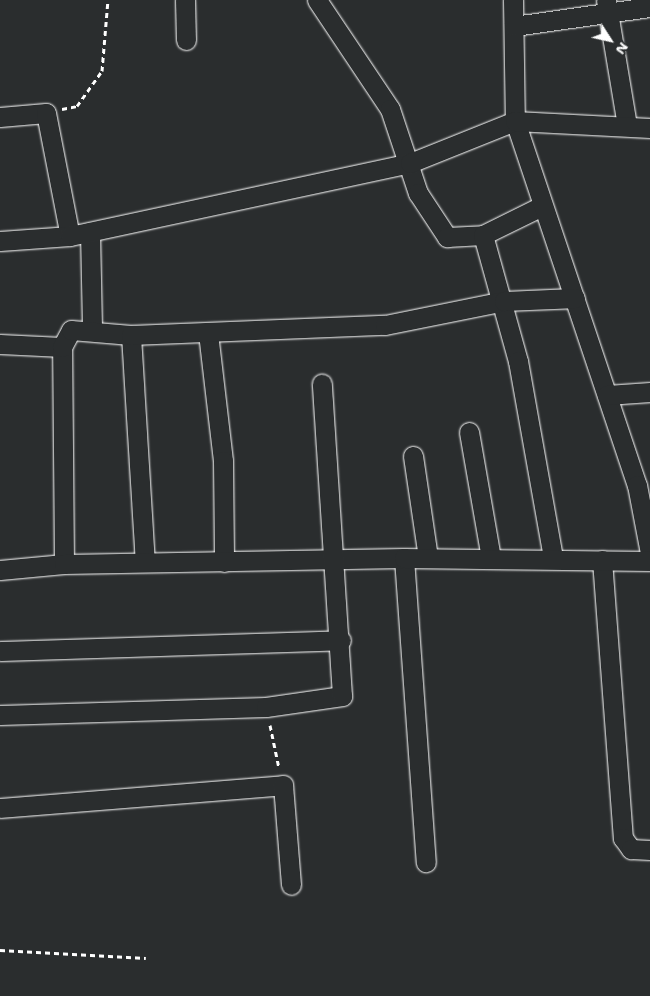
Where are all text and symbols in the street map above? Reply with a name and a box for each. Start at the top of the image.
north arrow [585,15,635,65]
text: N [612,39,633,58]

